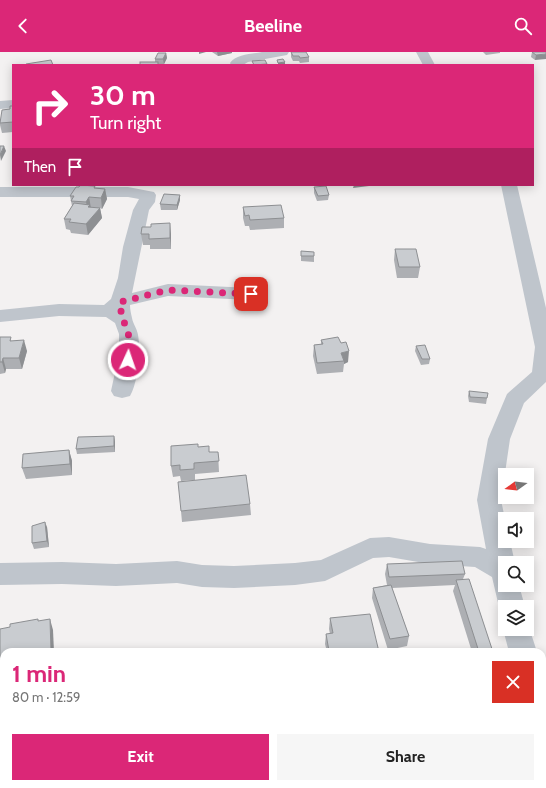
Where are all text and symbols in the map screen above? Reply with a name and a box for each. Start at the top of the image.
icon: back [12,15,34,37]
text: Beeline [244,15,302,37]
icon: search [512,15,534,37]
text: 30 m [90,78,156,112]
icon: right [24,80,76,132]
text: Turn right [90,112,161,134]
icon: arrive [64,156,86,178]
text: Then [24,158,56,176]
pin [234,277,268,311]
icon: arrive [240,283,262,305]
position arrow [107,339,149,381]
north arrow [498,468,534,504]
map controls [498,468,534,636]
button: sound [498,512,534,548]
button: search [498,556,534,592]
button: layers [498,600,534,636]
text: 1 min [12,659,66,688]
button: close [492,661,534,703]
text: 80 m · 12:59 [12,689,80,705]
button: Exit [12,734,269,780]
button: Share [277,734,534,780]

